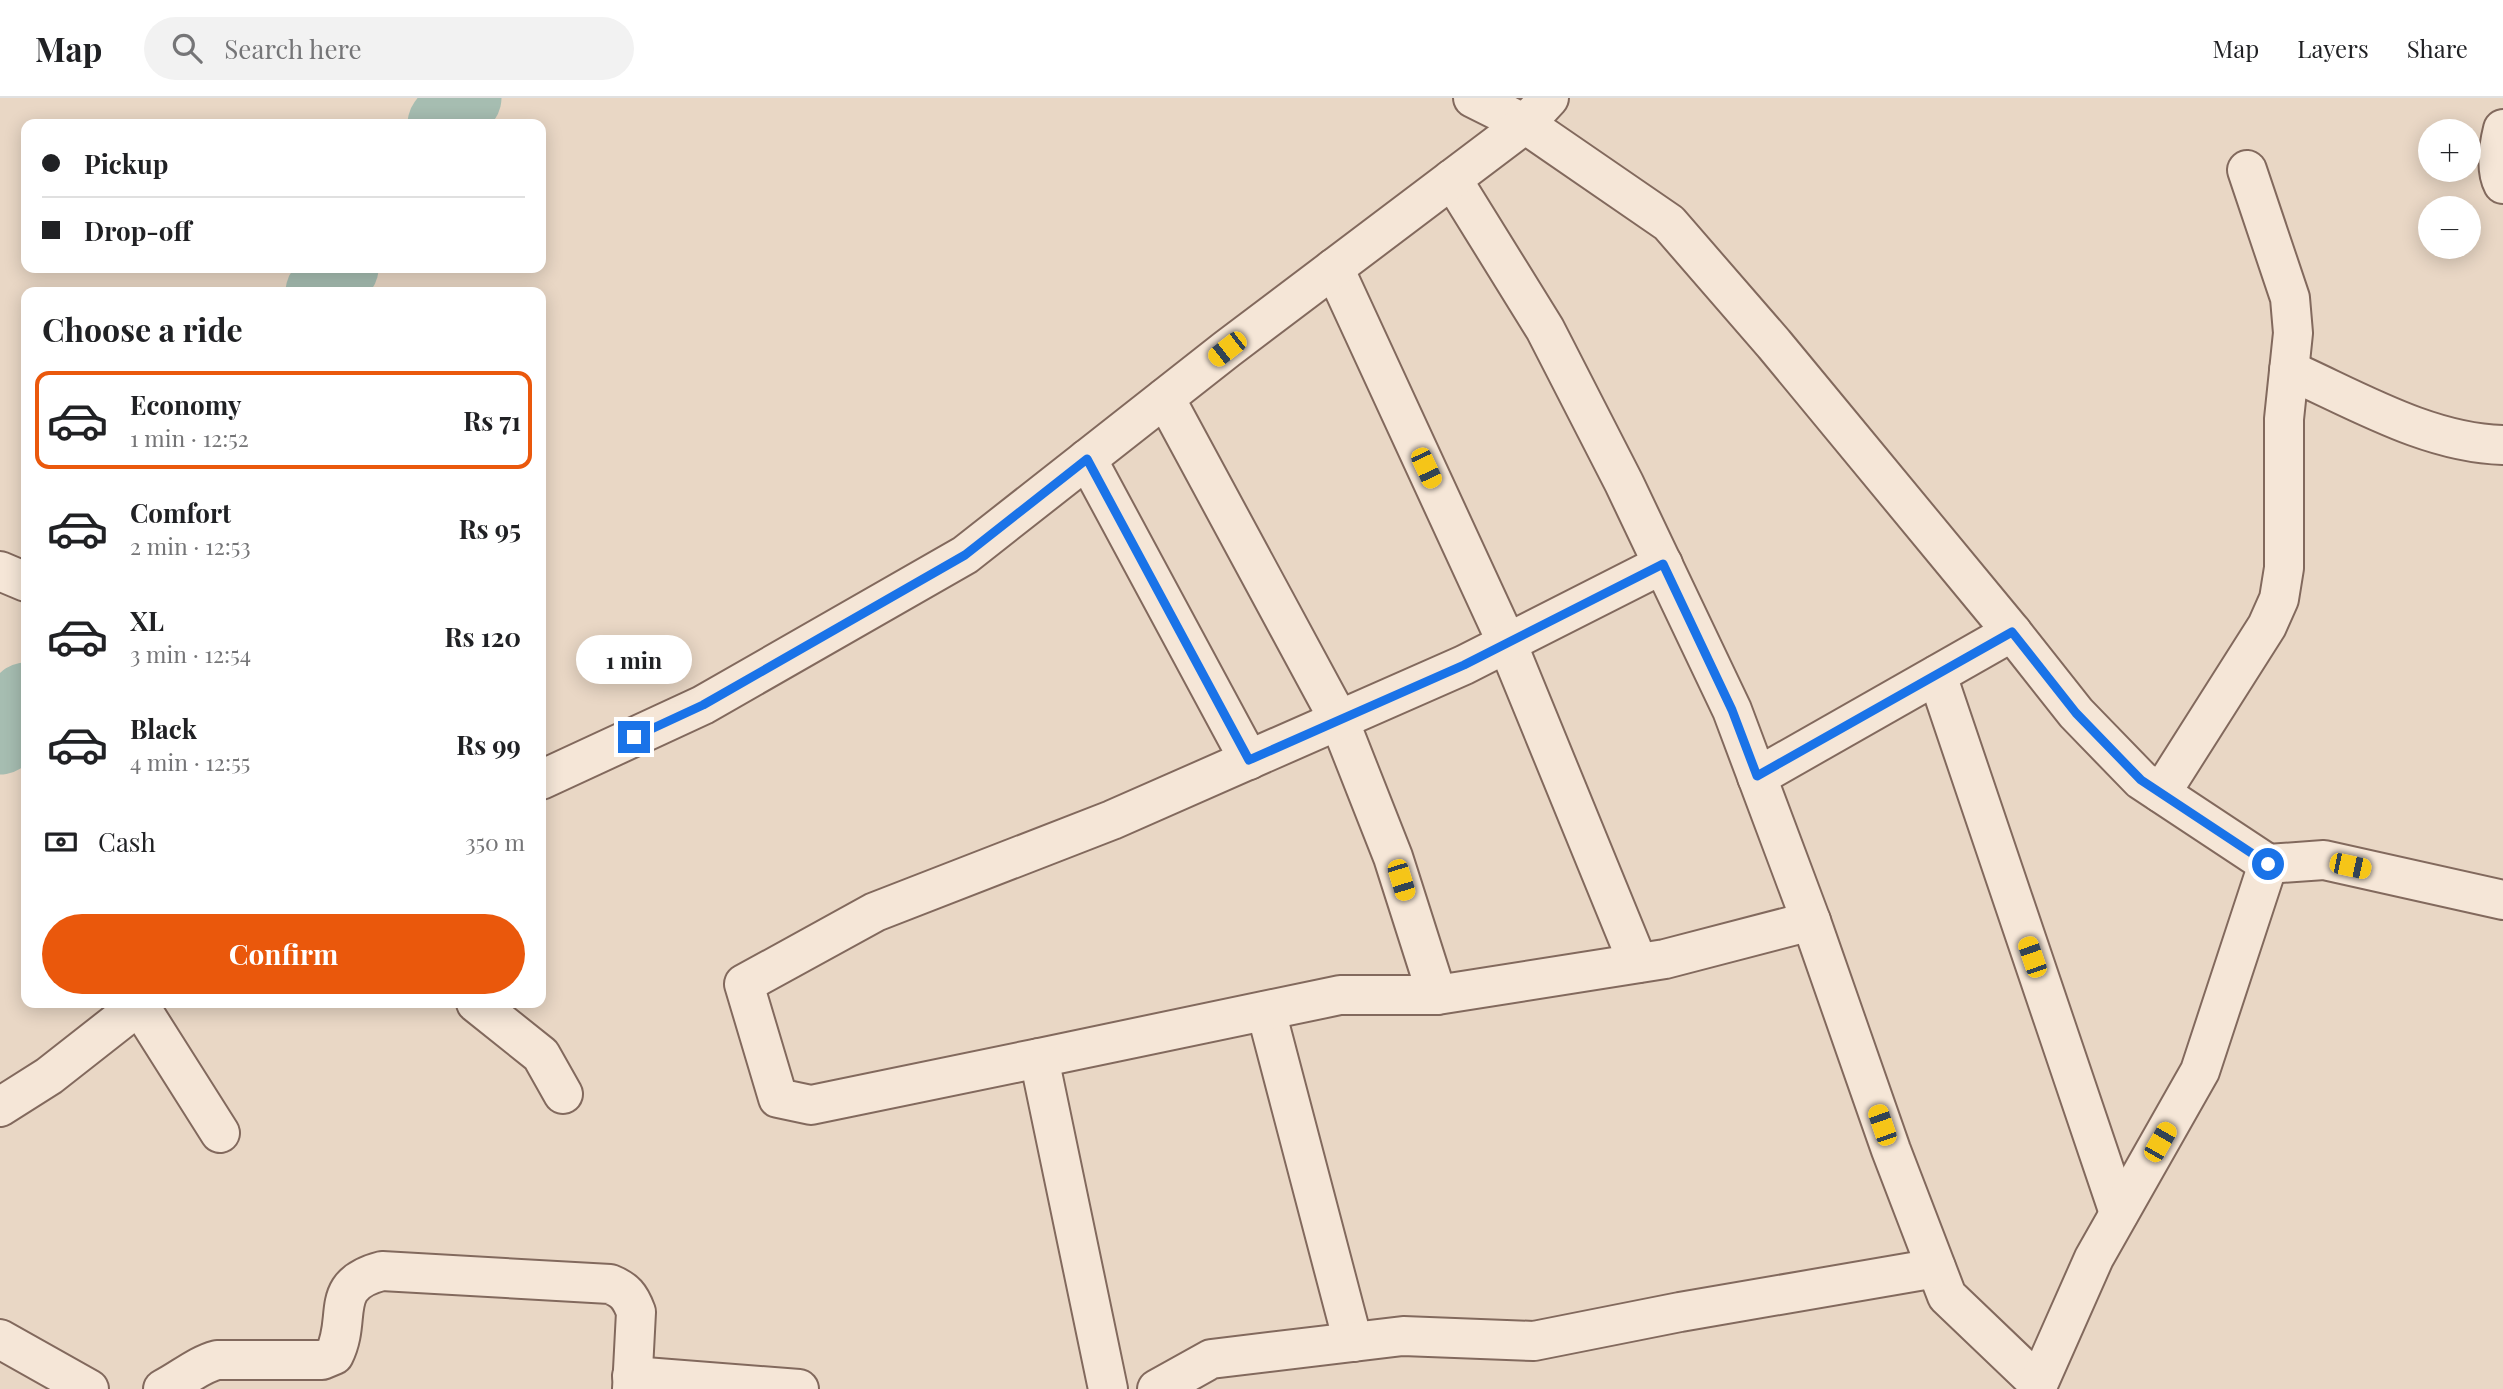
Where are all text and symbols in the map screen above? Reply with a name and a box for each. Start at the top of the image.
search box [144,17,634,80]
text: Map [35,26,102,70]
icon: search [168,29,206,67]
text: Search here [224,31,362,66]
text: Map [2213,32,2259,64]
text: Layers [2297,32,2369,64]
text: Share [2407,32,2468,64]
map controls [2418,119,2481,259]
button: + [2418,119,2481,182]
text: Pickup [84,146,168,181]
button: − [2418,196,2481,259]
text: Drop-off [84,213,191,248]
text: Choose a ride [42,307,243,350]
car [1204,328,1251,370]
text: Economy [130,387,241,422]
icon: car [46,389,109,452]
text: Rs 71 [463,403,521,438]
text: 1 min · 12:52 [130,422,249,453]
car [1408,445,1445,491]
text: Comfort [130,495,231,530]
icon: car [46,497,109,560]
text: Rs 95 [459,511,521,546]
text: 2 min · 12:53 [130,530,251,561]
text: XL [130,603,164,638]
icon: car [46,605,109,668]
text: Rs 120 [445,619,521,654]
callout: 1 min [576,636,692,684]
text: 3 min · 12:54 [130,638,251,669]
text: 1 min [606,644,662,675]
text: Black [130,711,197,746]
icon: car [46,713,109,776]
route end [618,721,650,753]
text: Rs 99 [456,727,521,762]
text: 4 min · 12:55 [130,746,250,777]
icon: cash [42,823,80,861]
text: Cash [98,824,156,859]
text: 350 m [465,826,525,857]
route start [2252,848,2284,880]
car [2328,851,2373,881]
car [1385,857,1418,903]
button: Confirm [42,914,525,994]
car [2016,934,2049,980]
car [1866,1102,1899,1148]
car [2141,1119,2180,1165]

